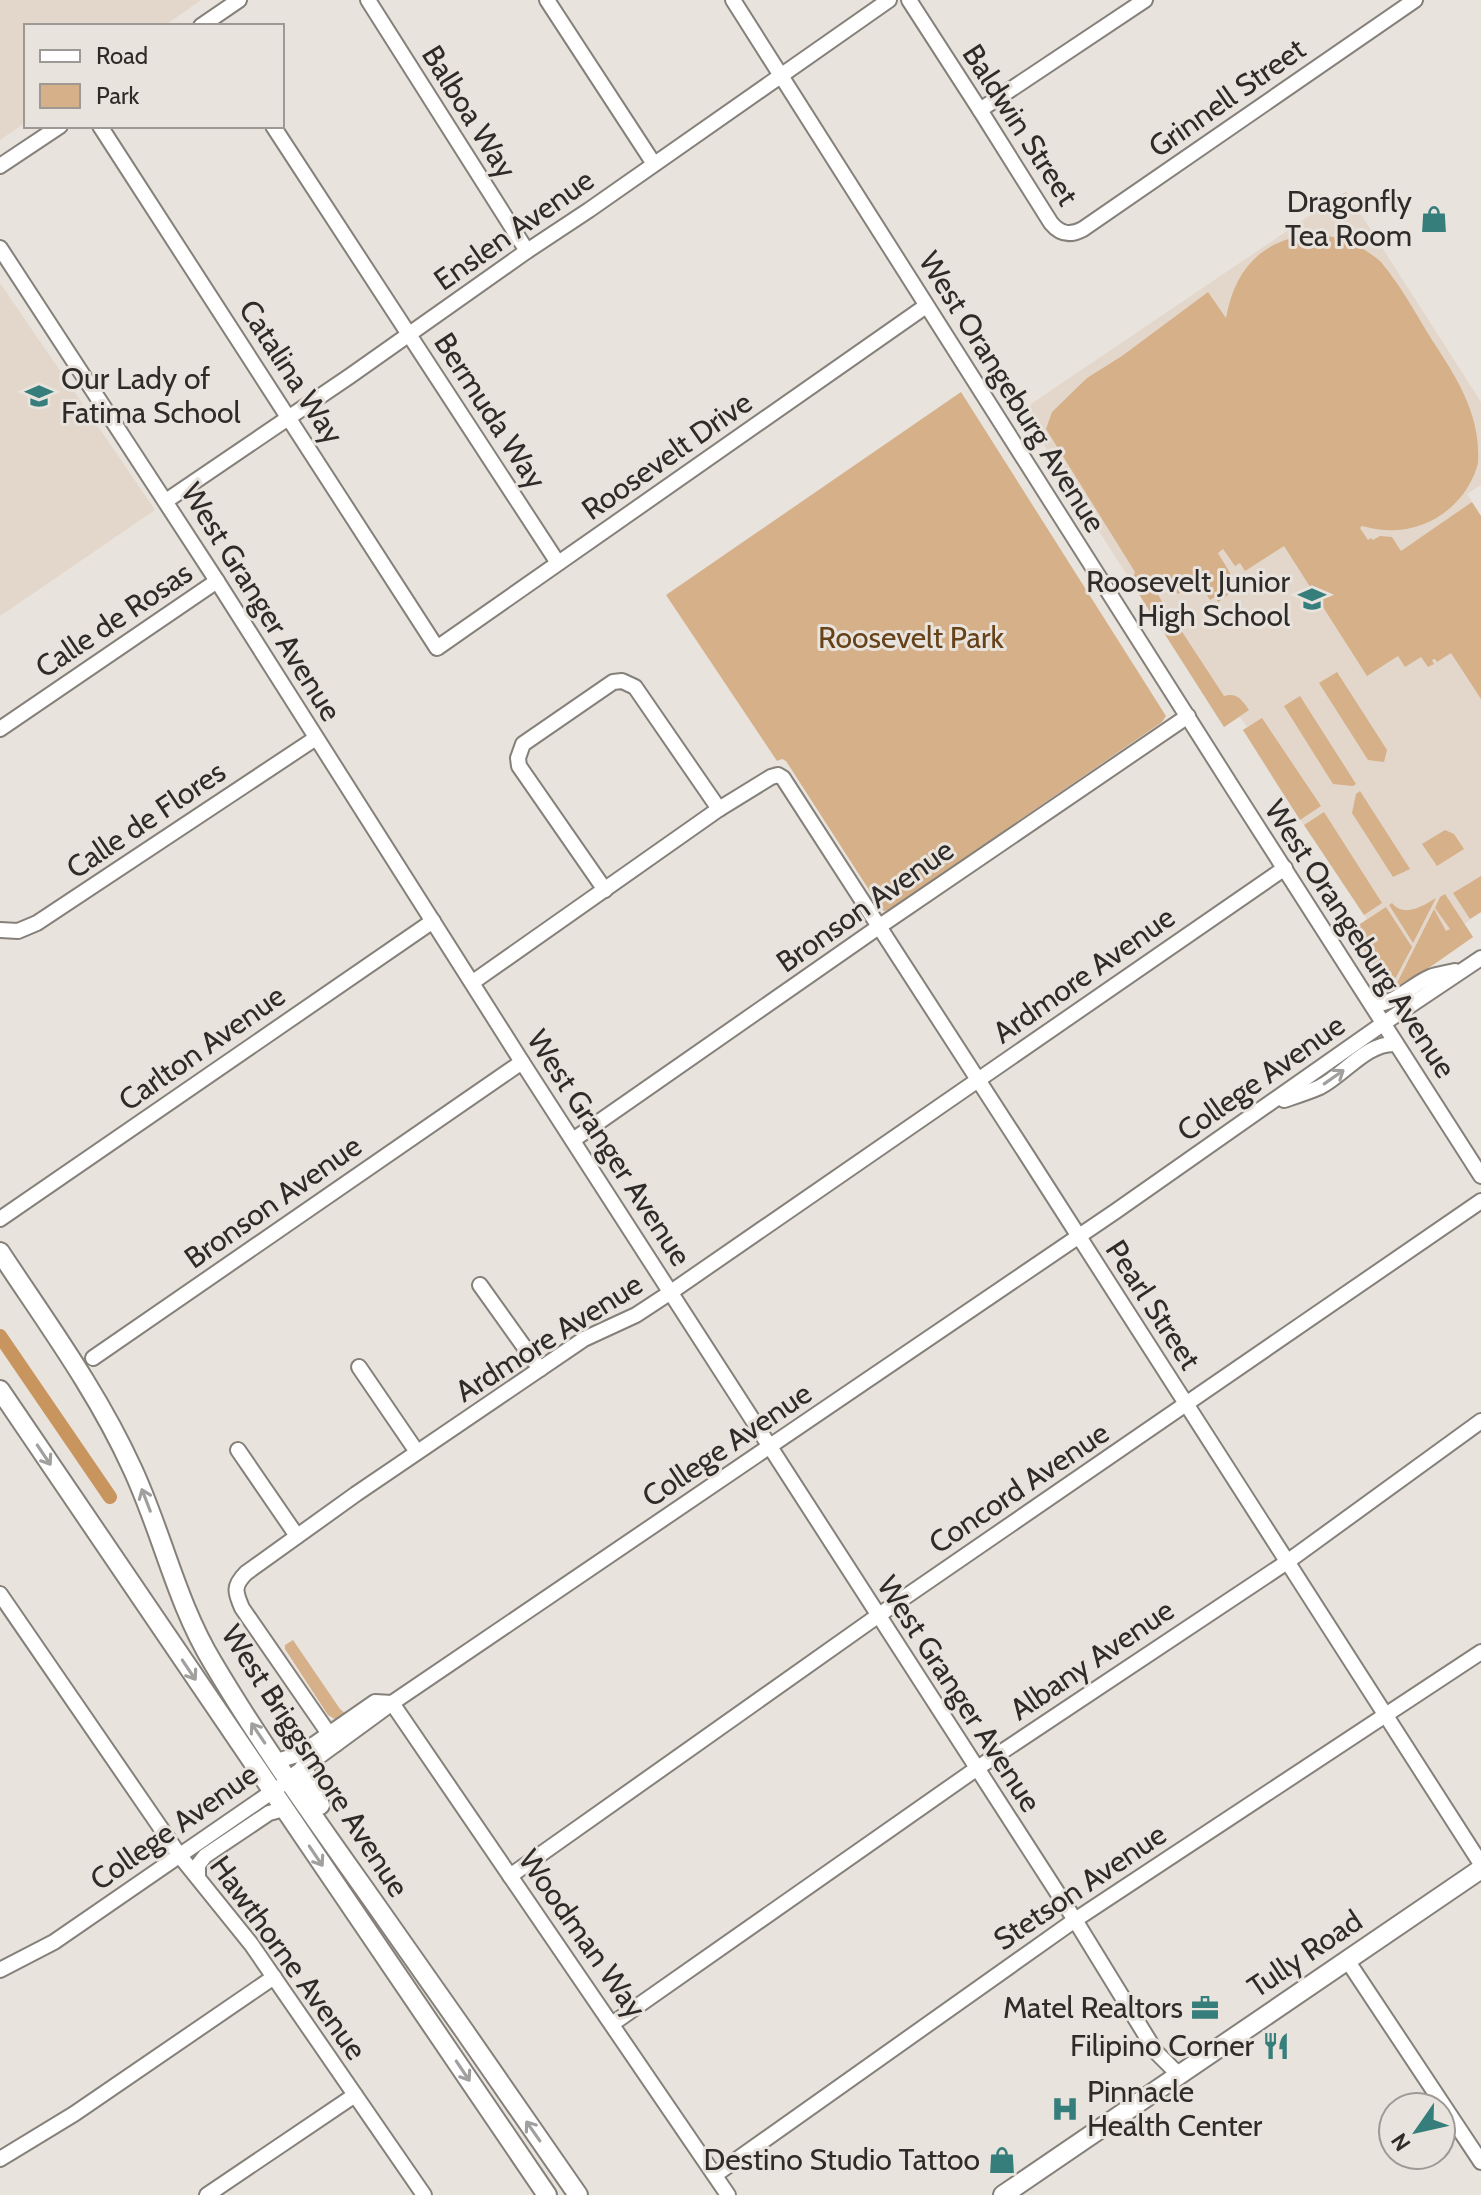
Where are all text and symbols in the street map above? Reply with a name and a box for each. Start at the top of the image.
legend [24,24,284,128]
street label: Grinnell Street [1141,30,1312,165]
street label: Baldwin Street [955,37,1086,212]
street label: Balboa Way [414,38,525,185]
text: Road [96,41,148,70]
text: Park [96,81,139,110]
street label: Enslen Avenue [427,161,601,298]
place label: Dragonfly Tea Room [1285,183,1412,254]
shop icon: Dragonfly Tea Room [1419,204,1449,234]
street label: West Orangeburg Avenue [911,245,1114,539]
street label: Catalina Way [231,293,352,451]
street label: Bermuda Way [426,326,555,496]
place label: Our Lady of Fatima School [61,360,241,431]
school or university icon: Our Lady of Fatima School [24,381,54,411]
street label: Roosevelt Drive [575,383,759,528]
street label: West Granger Avenue [173,476,350,728]
street label: Calle de Rosas [28,554,199,686]
place label: Roosevelt Junior High School [1086,563,1291,634]
school or university icon: Roosevelt Junior High School [1297,584,1327,614]
park label: Roosevelt Park [818,619,1004,656]
street label: Calle de Flores [59,753,232,886]
street label: West Orangeburg Avenue [1257,793,1464,1085]
street label: Bronson Avenue [769,831,960,980]
street label: Ardmore Avenue [986,898,1182,1051]
street label: Carlton Avenue [111,977,292,1119]
street label: College Avenue [1170,1006,1352,1149]
street label: West Granger Avenue [519,1023,700,1273]
one-way arrow [1323,1069,1344,1086]
street label: Bronson Avenue [177,1127,368,1276]
street label: Pearl Street [1098,1233,1209,1376]
street label: Ardmore Avenue [448,1265,649,1410]
street label: College Avenue [635,1374,818,1515]
street label: Concord Avenue [922,1414,1116,1561]
one-way arrow [36,1443,52,1465]
one-way arrow [138,1488,152,1513]
street label: West Granger Avenue [869,1569,1050,1819]
street label: Albany Avenue [1003,1591,1181,1728]
street label: West Briggsmore Avenue [214,1618,417,1904]
one-way arrow [182,1658,198,1681]
one-way arrow [250,1723,266,1745]
street label: College Avenue [83,1755,265,1898]
street label: Stetson Avenue [986,1815,1173,1958]
street label: Woodman Way [511,1842,654,2025]
one-way arrow [308,1845,324,1867]
street label: Hawthorne Avenue [202,1849,375,2067]
street label: Tully Road [1240,1902,1369,2005]
place label: Matel Realtors [1003,1989,1183,2026]
office icon: Matel Realtors [1190,1993,1220,2023]
place label: Filipino Corner [1070,2027,1255,2064]
restaurant icon: Filipino Corner [1261,2031,1291,2061]
one-way arrow [454,2060,471,2082]
place label: Pinnacle Health Center [1087,2073,1263,2144]
north arrow [1377,2091,1457,2171]
hospital icon: Pinnacle Health Center [1050,2094,1080,2124]
one-way arrow [525,2120,541,2142]
text: N [1385,2128,1416,2156]
place label: Destino Studio Tattoo [704,2141,980,2178]
shop icon: Destino Studio Tattoo [987,2145,1017,2175]

